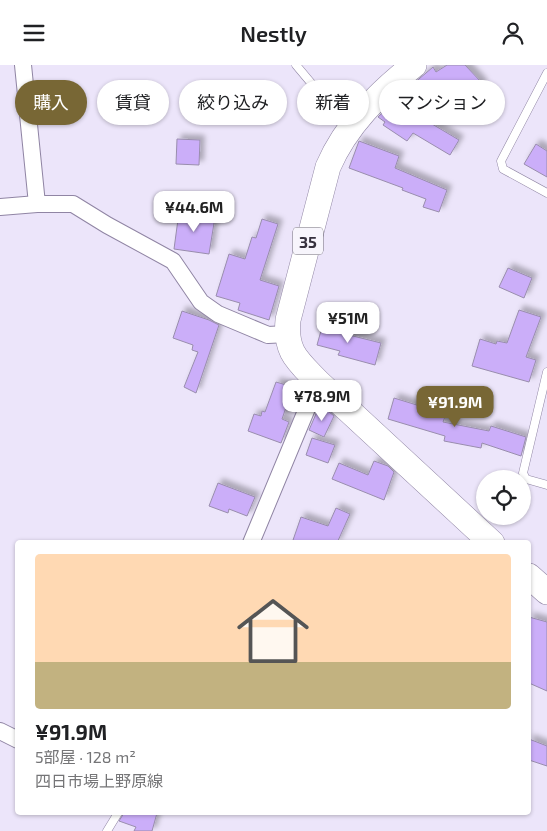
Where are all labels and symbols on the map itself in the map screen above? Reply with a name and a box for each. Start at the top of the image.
pin: ¥44.6M [153,191,235,233]
road number: 35 [293,227,323,255]
pin: ¥51M [318,301,378,344]
pin: ¥78.9M [281,379,363,422]
pin: ¥91.9M [414,385,496,428]

